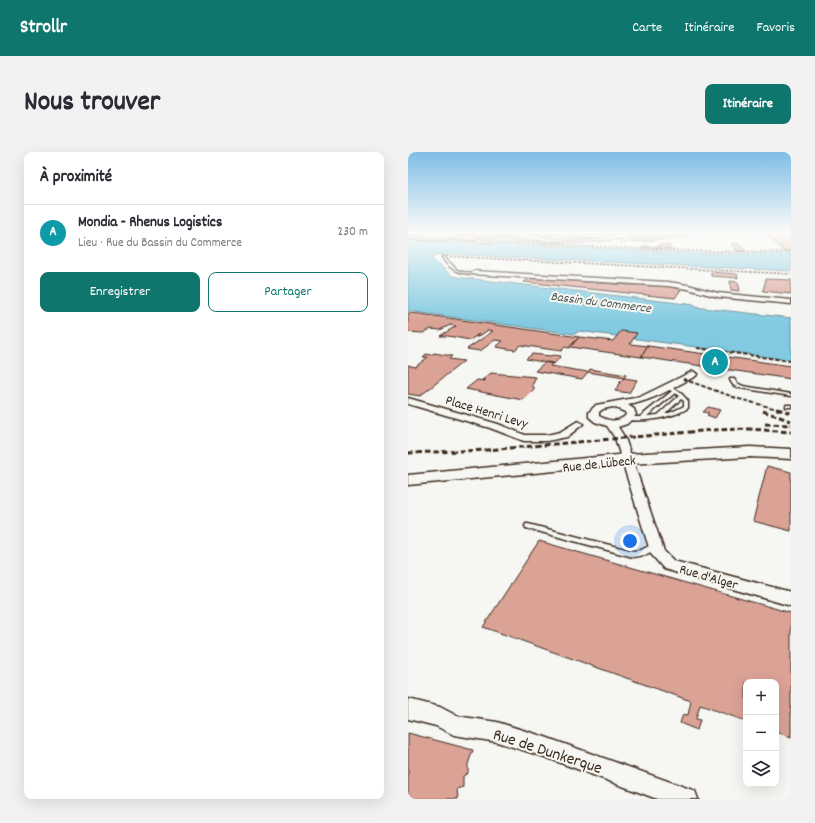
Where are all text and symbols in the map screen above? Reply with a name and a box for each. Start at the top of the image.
text: Strollr [20,15,67,42]
text: Carte [632,18,662,38]
text: Itinéraire [684,18,734,38]
text: Favoris [756,18,795,38]
text: Nous trouver [24,84,160,124]
button: Itinéraire [705,84,791,124]
text: À proximité [40,166,112,190]
text: Mondia - Rhenus Logistics [78,212,222,234]
text: A [49,223,57,242]
text: 230 m [338,223,368,242]
text: Lieu · Rue du Bassin du Commerce [78,234,242,253]
button: Enregistrer [40,272,200,312]
button: Partager [208,272,368,312]
water label: Bassin du Commerce [550,288,653,319]
pin: A [702,347,728,377]
street label: Place Henri Levy [443,391,530,435]
street label: Rue de Lübeck [562,451,637,479]
your location [620,531,640,551]
street label: Rue d'Alger [677,560,741,596]
map controls [743,679,779,787]
button: + [743,679,779,715]
button: − [743,715,779,751]
street label: Rue de Dunkerque [489,724,605,782]
button: layers [743,751,779,787]

